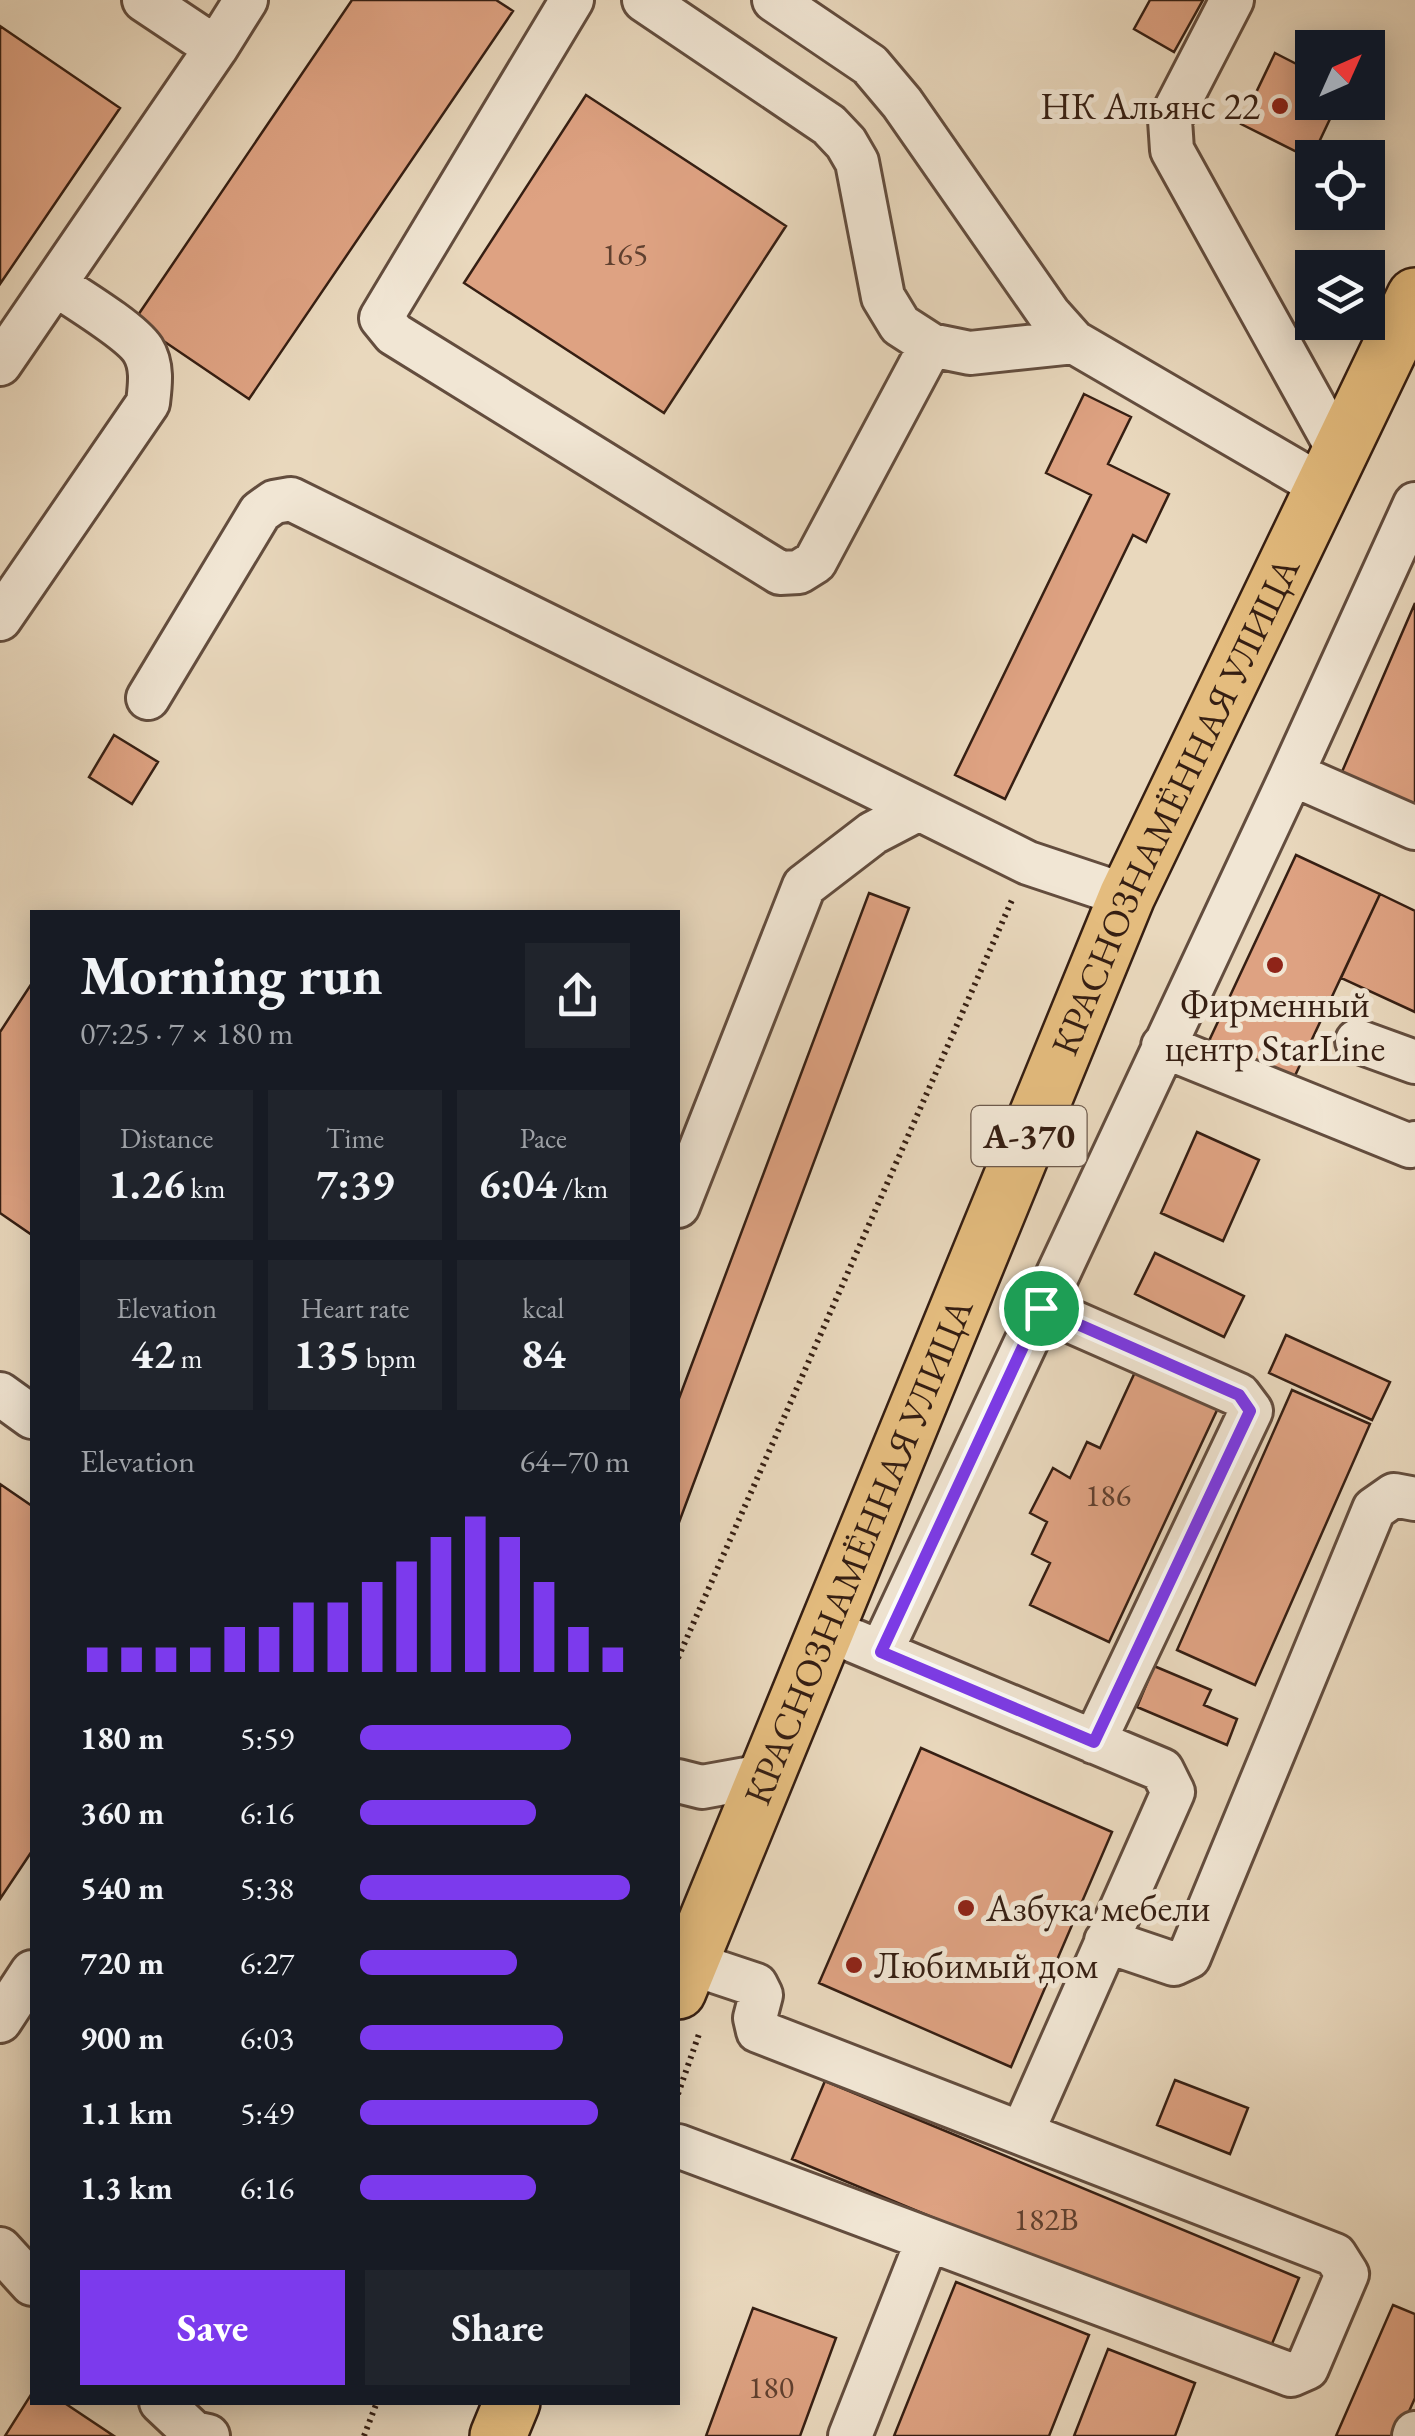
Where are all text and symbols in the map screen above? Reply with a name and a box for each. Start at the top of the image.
north arrow [1295,30,1385,120]
map controls [1295,30,1385,340]
place label: НК Альянс 22 [1040,81,1260,130]
marker: НК Альянс 22 [1269,95,1291,117]
button: locate [1295,140,1385,230]
house number: 165 [602,233,648,275]
button: layers [1295,250,1385,340]
street label: КРАСНОЗНАМЁННАЯ УЛИЦА [1039,548,1310,1062]
text: Morning run [80,939,383,1010]
button: share [525,943,630,1048]
marker: Фирменный центр StarLine [1264,954,1286,976]
place label: Фирменный центр StarLine [1165,979,1385,1072]
text: 07:25 · 7 × 180 m [80,1012,293,1054]
road number: А-370 [972,1106,1086,1166]
text: Distance [120,1120,213,1156]
text: Time [326,1120,384,1156]
text: Pace [520,1120,567,1156]
text: 1.26 [108,1156,185,1211]
text: 7:39 [316,1156,394,1211]
text: 6:04 [478,1156,557,1211]
text: km [185,1170,225,1206]
text: /km [557,1170,608,1206]
pin [999,1266,1084,1351]
icon: arrive [1014,1281,1069,1336]
text: Elevation [116,1290,217,1326]
text: Heart rate [301,1290,409,1326]
text: kcal [522,1290,564,1326]
street label: КРАСНОЗНАМЁННАЯ УЛИЦА [732,1290,984,1812]
text: 42 [131,1326,175,1381]
text: 135 [293,1326,360,1381]
text: 84 [521,1326,566,1381]
text: m [175,1340,203,1376]
text: bpm [360,1340,416,1376]
text: Elevation [80,1440,195,1482]
text: 64–70 m [520,1440,630,1482]
house number: 186 [1085,1474,1131,1516]
text: 180 m [80,1717,164,1759]
text: 5:59 [240,1717,294,1759]
text: 360 m [80,1792,164,1834]
text: 6:16 [240,1792,294,1834]
text: 540 m [80,1867,164,1909]
text: 5:38 [240,1867,294,1909]
place label: Азбука мебели [985,1883,1211,1932]
marker: Азбука мебели [955,1897,977,1919]
place label: Любимый дом [874,1940,1098,1989]
text: 720 m [80,1942,164,1984]
text: 6:27 [240,1942,294,1984]
marker: Любимый дом [843,1954,865,1976]
text: 900 m [80,2017,164,2059]
text: 6:03 [240,2017,294,2059]
text: 1.1 km [80,2092,173,2134]
text: 5:49 [240,2092,294,2134]
text: 1.3 km [80,2167,173,2209]
text: 6:16 [240,2167,294,2209]
house number: 182В [1014,2198,1078,2240]
button: Save [80,2270,345,2385]
button: Share [365,2270,630,2385]
house number: 180 [748,2366,794,2408]

